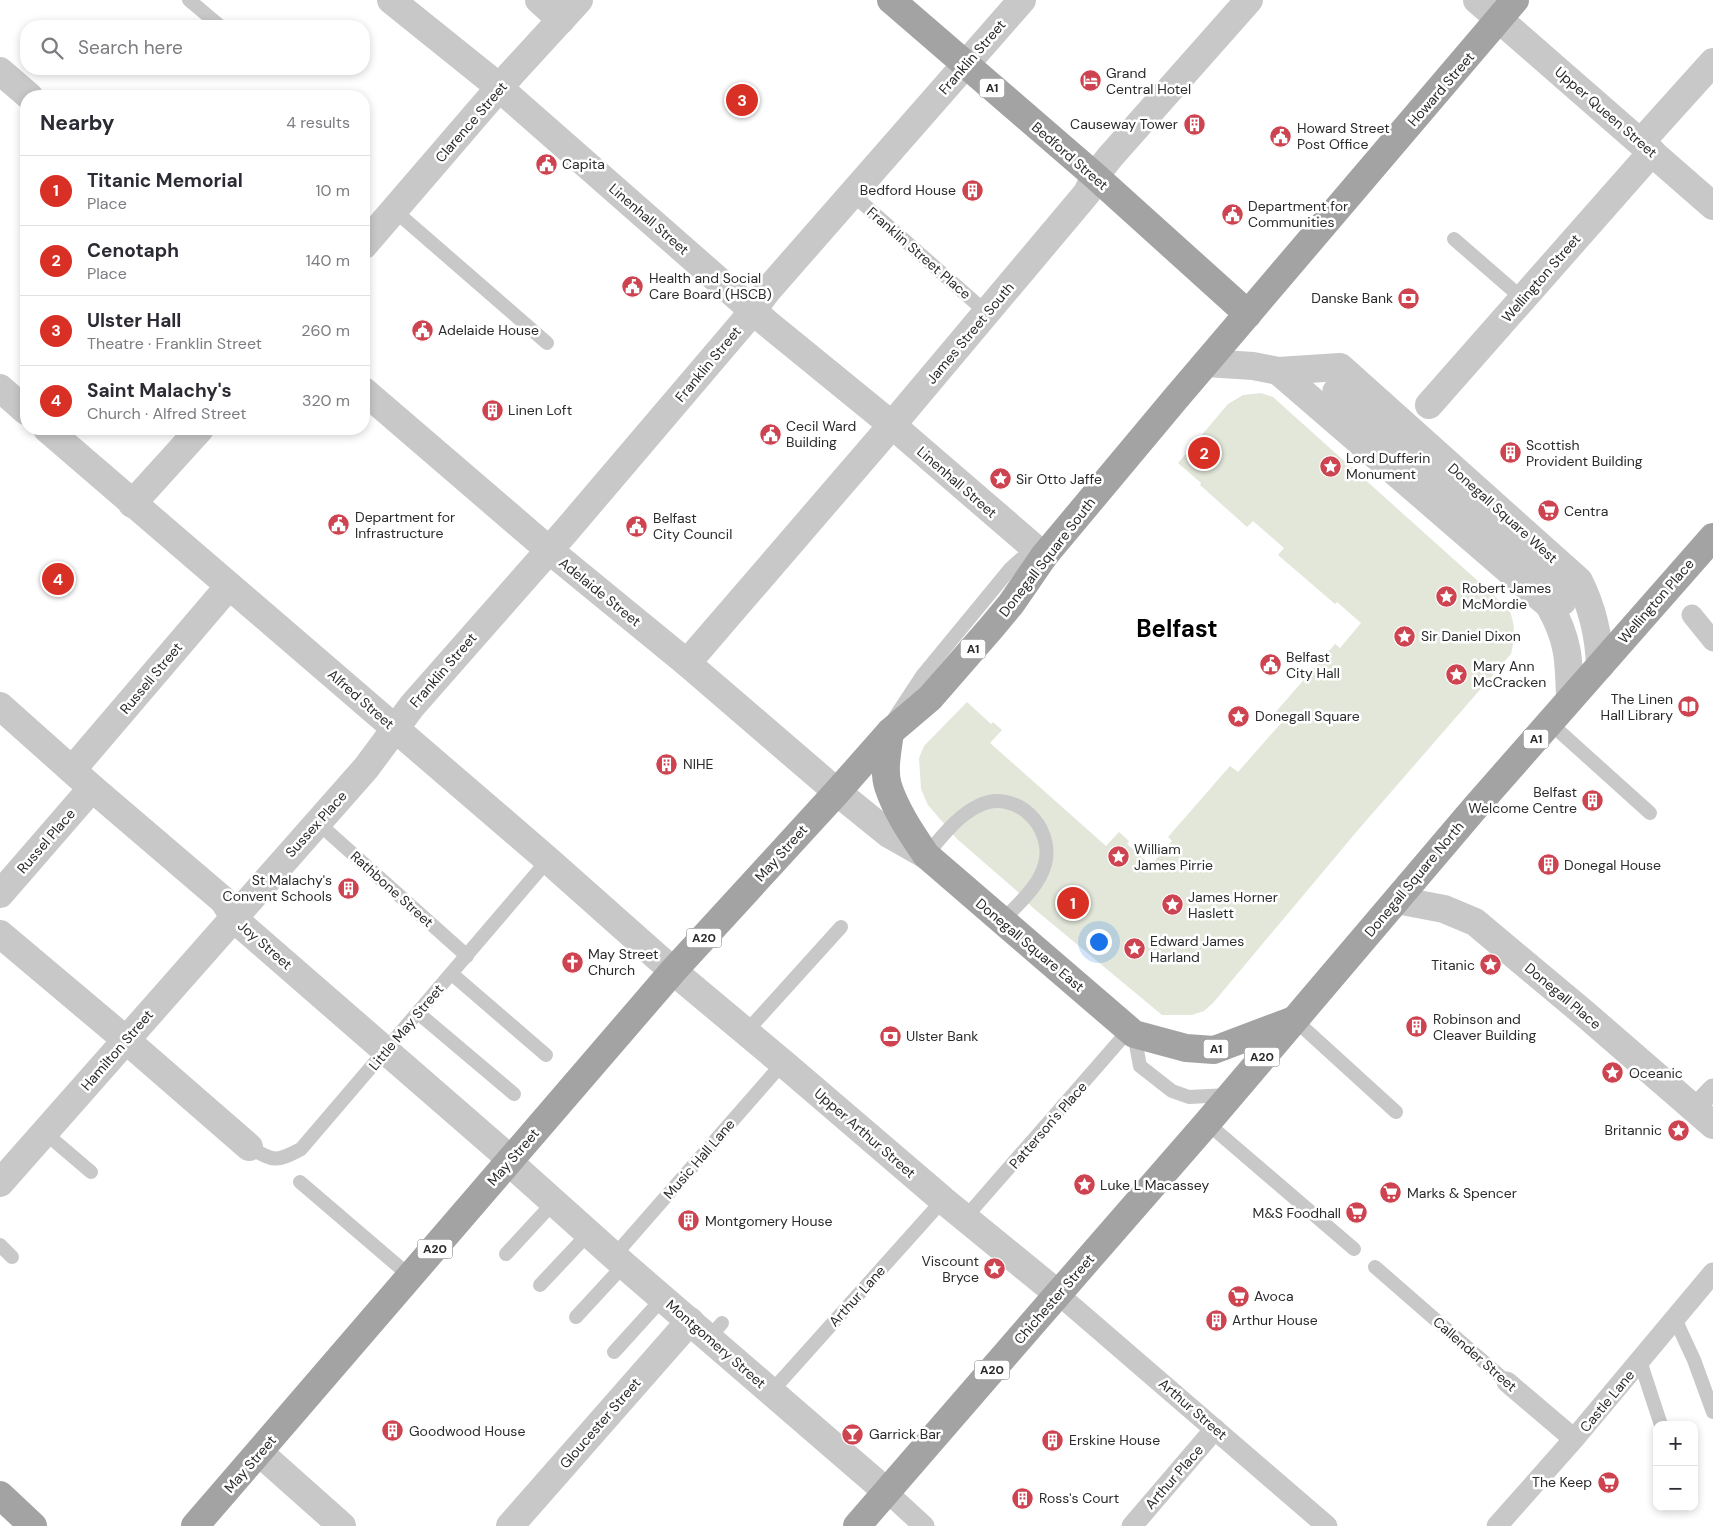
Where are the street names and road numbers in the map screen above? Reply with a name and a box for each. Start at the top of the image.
street label: Franklin Street [935,16,1009,98]
street label: Howard Street [1404,48,1478,130]
street label: Upper Queen Street [1551,63,1661,161]
street label: Clarence Street [431,78,511,166]
road number: A1 [980,78,1004,98]
street label: Bedford Street [1028,118,1112,194]
street label: Linenhall Street [605,179,693,259]
street label: Franklin Street Place [863,203,975,303]
street label: Wellington Street [1498,230,1584,326]
street label: James Street South [922,278,1018,388]
street label: Franklin Street [671,322,745,406]
street label: Linenhall Street [913,442,1001,522]
street label: Donegall Square West [1444,459,1562,567]
street label: Donegall Square South [995,494,1099,620]
street label: Adelaide Street [556,554,644,630]
street label: Wellington Place [1614,555,1698,647]
street label: Franklin Street [406,629,480,711]
street label: Russell Street [116,639,186,717]
road number: A1 [960,640,986,659]
street label: Alfred Street [324,665,398,733]
road number: A1 [1524,730,1548,749]
street label: Sussex Place [281,787,351,861]
street label: Russel Place [13,805,79,877]
street label: Donegall Square North [1360,818,1468,940]
street label: May Street [751,821,811,885]
street label: Rathbone Street [347,847,437,931]
street label: Donegall Square East [972,894,1088,996]
street label: Joy Street [234,917,296,973]
road number: A20 [686,928,722,948]
street label: Donegall Place [1521,959,1605,1033]
street label: Little May Street [365,980,447,1074]
street label: Hamilton Street [77,1006,157,1094]
road number: A1 [1204,1040,1228,1058]
road number: A20 [1244,1048,1280,1066]
street label: Patterson's Place [1005,1078,1091,1172]
street label: Upper Arthur Street [811,1084,919,1182]
street label: Music Hall Lane [659,1115,739,1203]
street label: May Street [483,1125,543,1189]
road number: A20 [418,1240,452,1258]
street label: Chichester Street [1010,1250,1098,1348]
street label: Arthur Lane [825,1262,889,1330]
street label: Montgomery Street [662,1296,770,1392]
street label: Callender Street [1429,1313,1521,1395]
road number: A20 [974,1360,1010,1380]
street label: Castle Lane [1576,1366,1638,1436]
street label: Gloucester Street [556,1374,644,1472]
street label: Arthur Street [1155,1374,1231,1444]
street label: May Street [220,1432,280,1496]
street label: Arthur Place [1141,1441,1207,1513]

